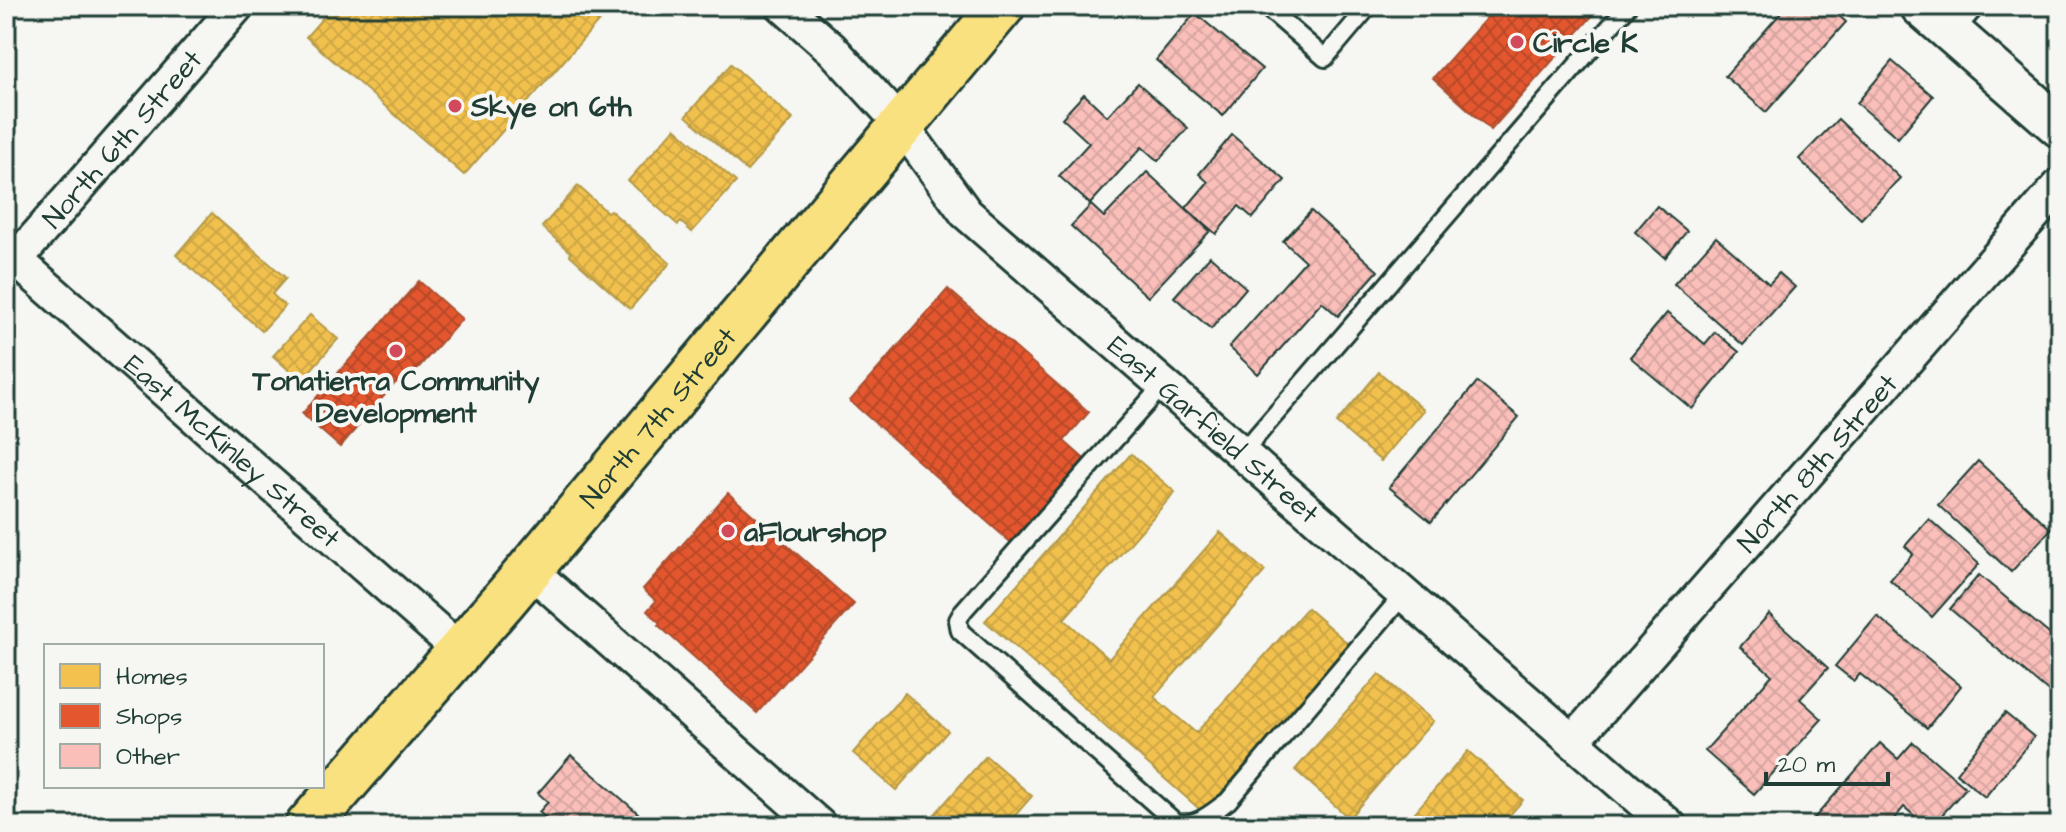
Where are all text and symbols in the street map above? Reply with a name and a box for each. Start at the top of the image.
place label: Circle K [1533,24,1639,63]
marker: Circle K [1508,33,1526,51]
street label: North 6th Street [34,41,212,237]
place label: Skye on 6th [470,88,633,130]
marker: Skye on 6th [446,97,464,115]
street label: North 7th Street [571,319,746,517]
street label: East Garfield Street [1099,327,1328,533]
marker: Tonatierra Community Development [387,342,405,360]
street label: East McKinley Street [115,346,349,558]
place label: Tonatierra Community Development [252,362,540,434]
street label: North 8th Street [1729,365,1908,562]
place label: aFlourshop [744,513,887,553]
marker: aFlourshop [719,522,737,540]
legend [44,644,324,788]
text: Homes [116,660,188,694]
text: Shops [116,700,182,734]
scale bar [1766,736,1888,786]
text: Other [116,740,180,774]
text: 20 m [1778,748,1835,782]

